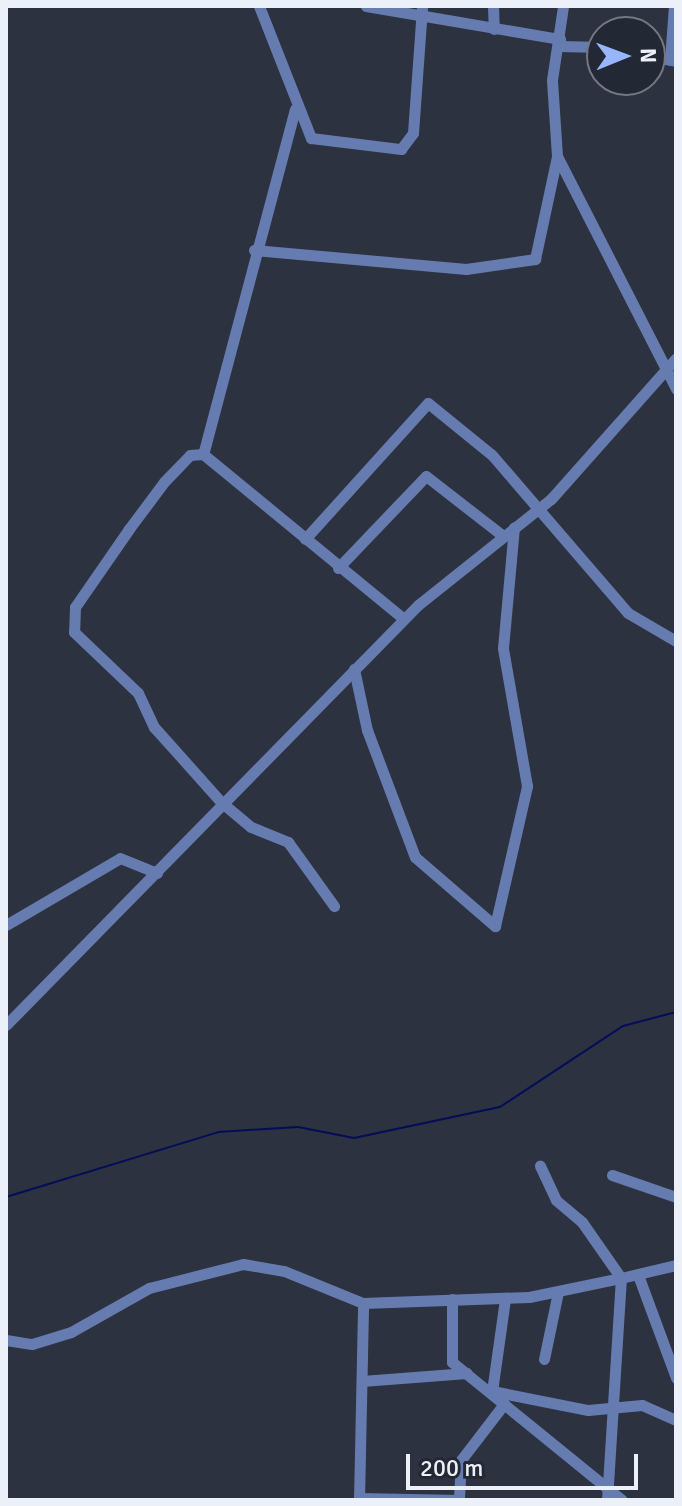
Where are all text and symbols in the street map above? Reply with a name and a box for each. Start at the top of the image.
north arrow [586,16,666,96]
text: N [635,48,662,63]
scale bar [410,1438,642,1488]
text: 200 m [420,1453,483,1483]

